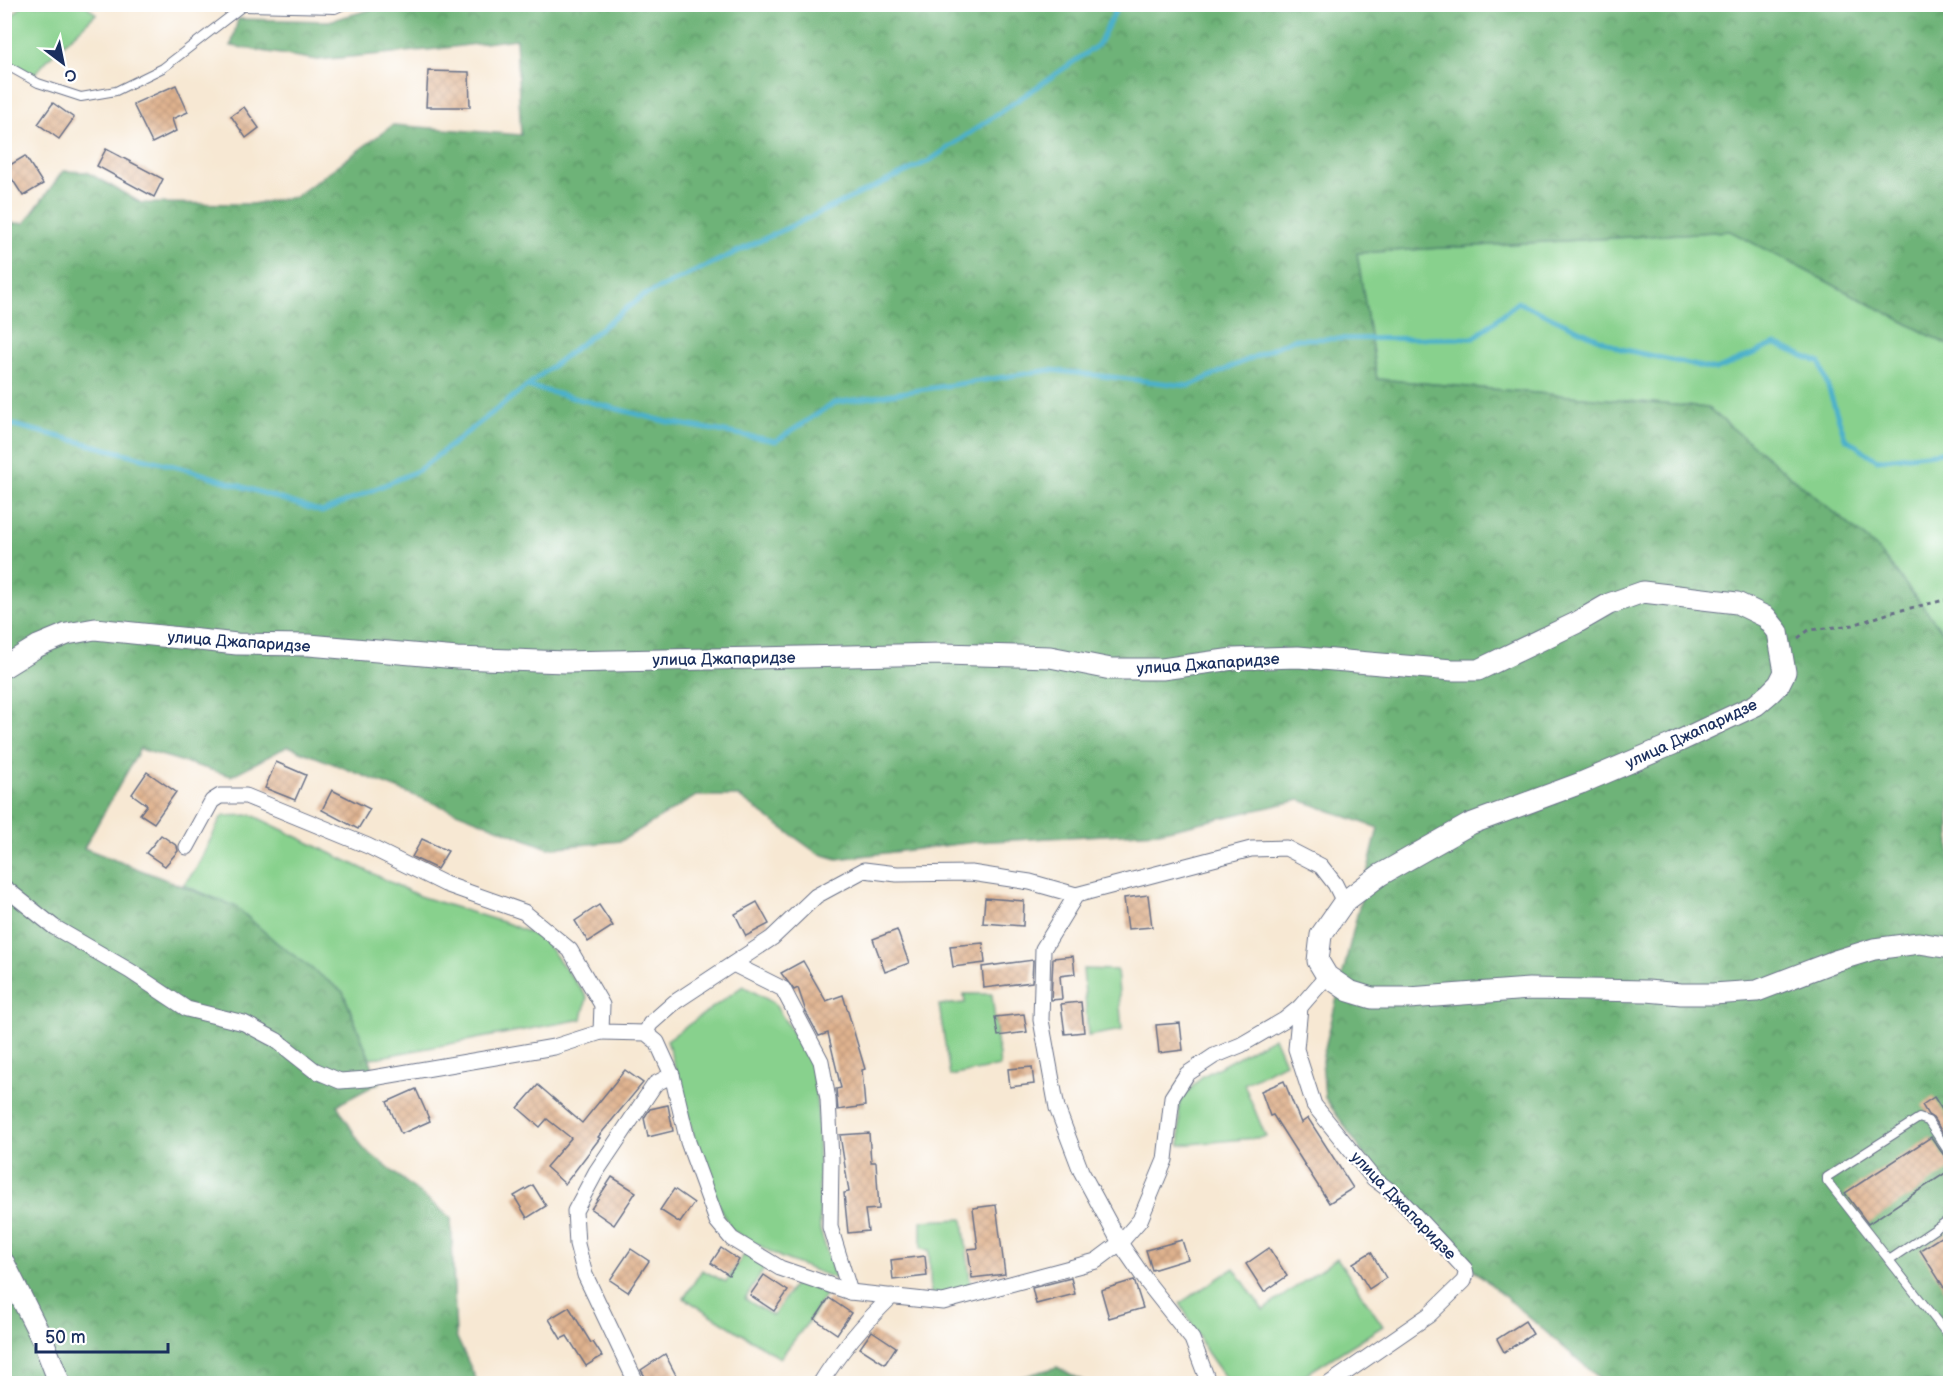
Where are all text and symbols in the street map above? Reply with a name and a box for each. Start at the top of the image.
north arrow [33,33,93,93]
text: С [60,63,80,85]
street label: улица Джапаридзе [167,628,311,657]
street label: улица Джапаридзе [652,649,796,670]
street label: улица Джапаридзе [1136,650,1280,679]
street label: улица Джапаридзе [1623,695,1761,773]
street label: улица Джапаридзе [1346,1148,1460,1264]
scale bar [36,1316,168,1354]
text: 50 m [45,1327,86,1348]

